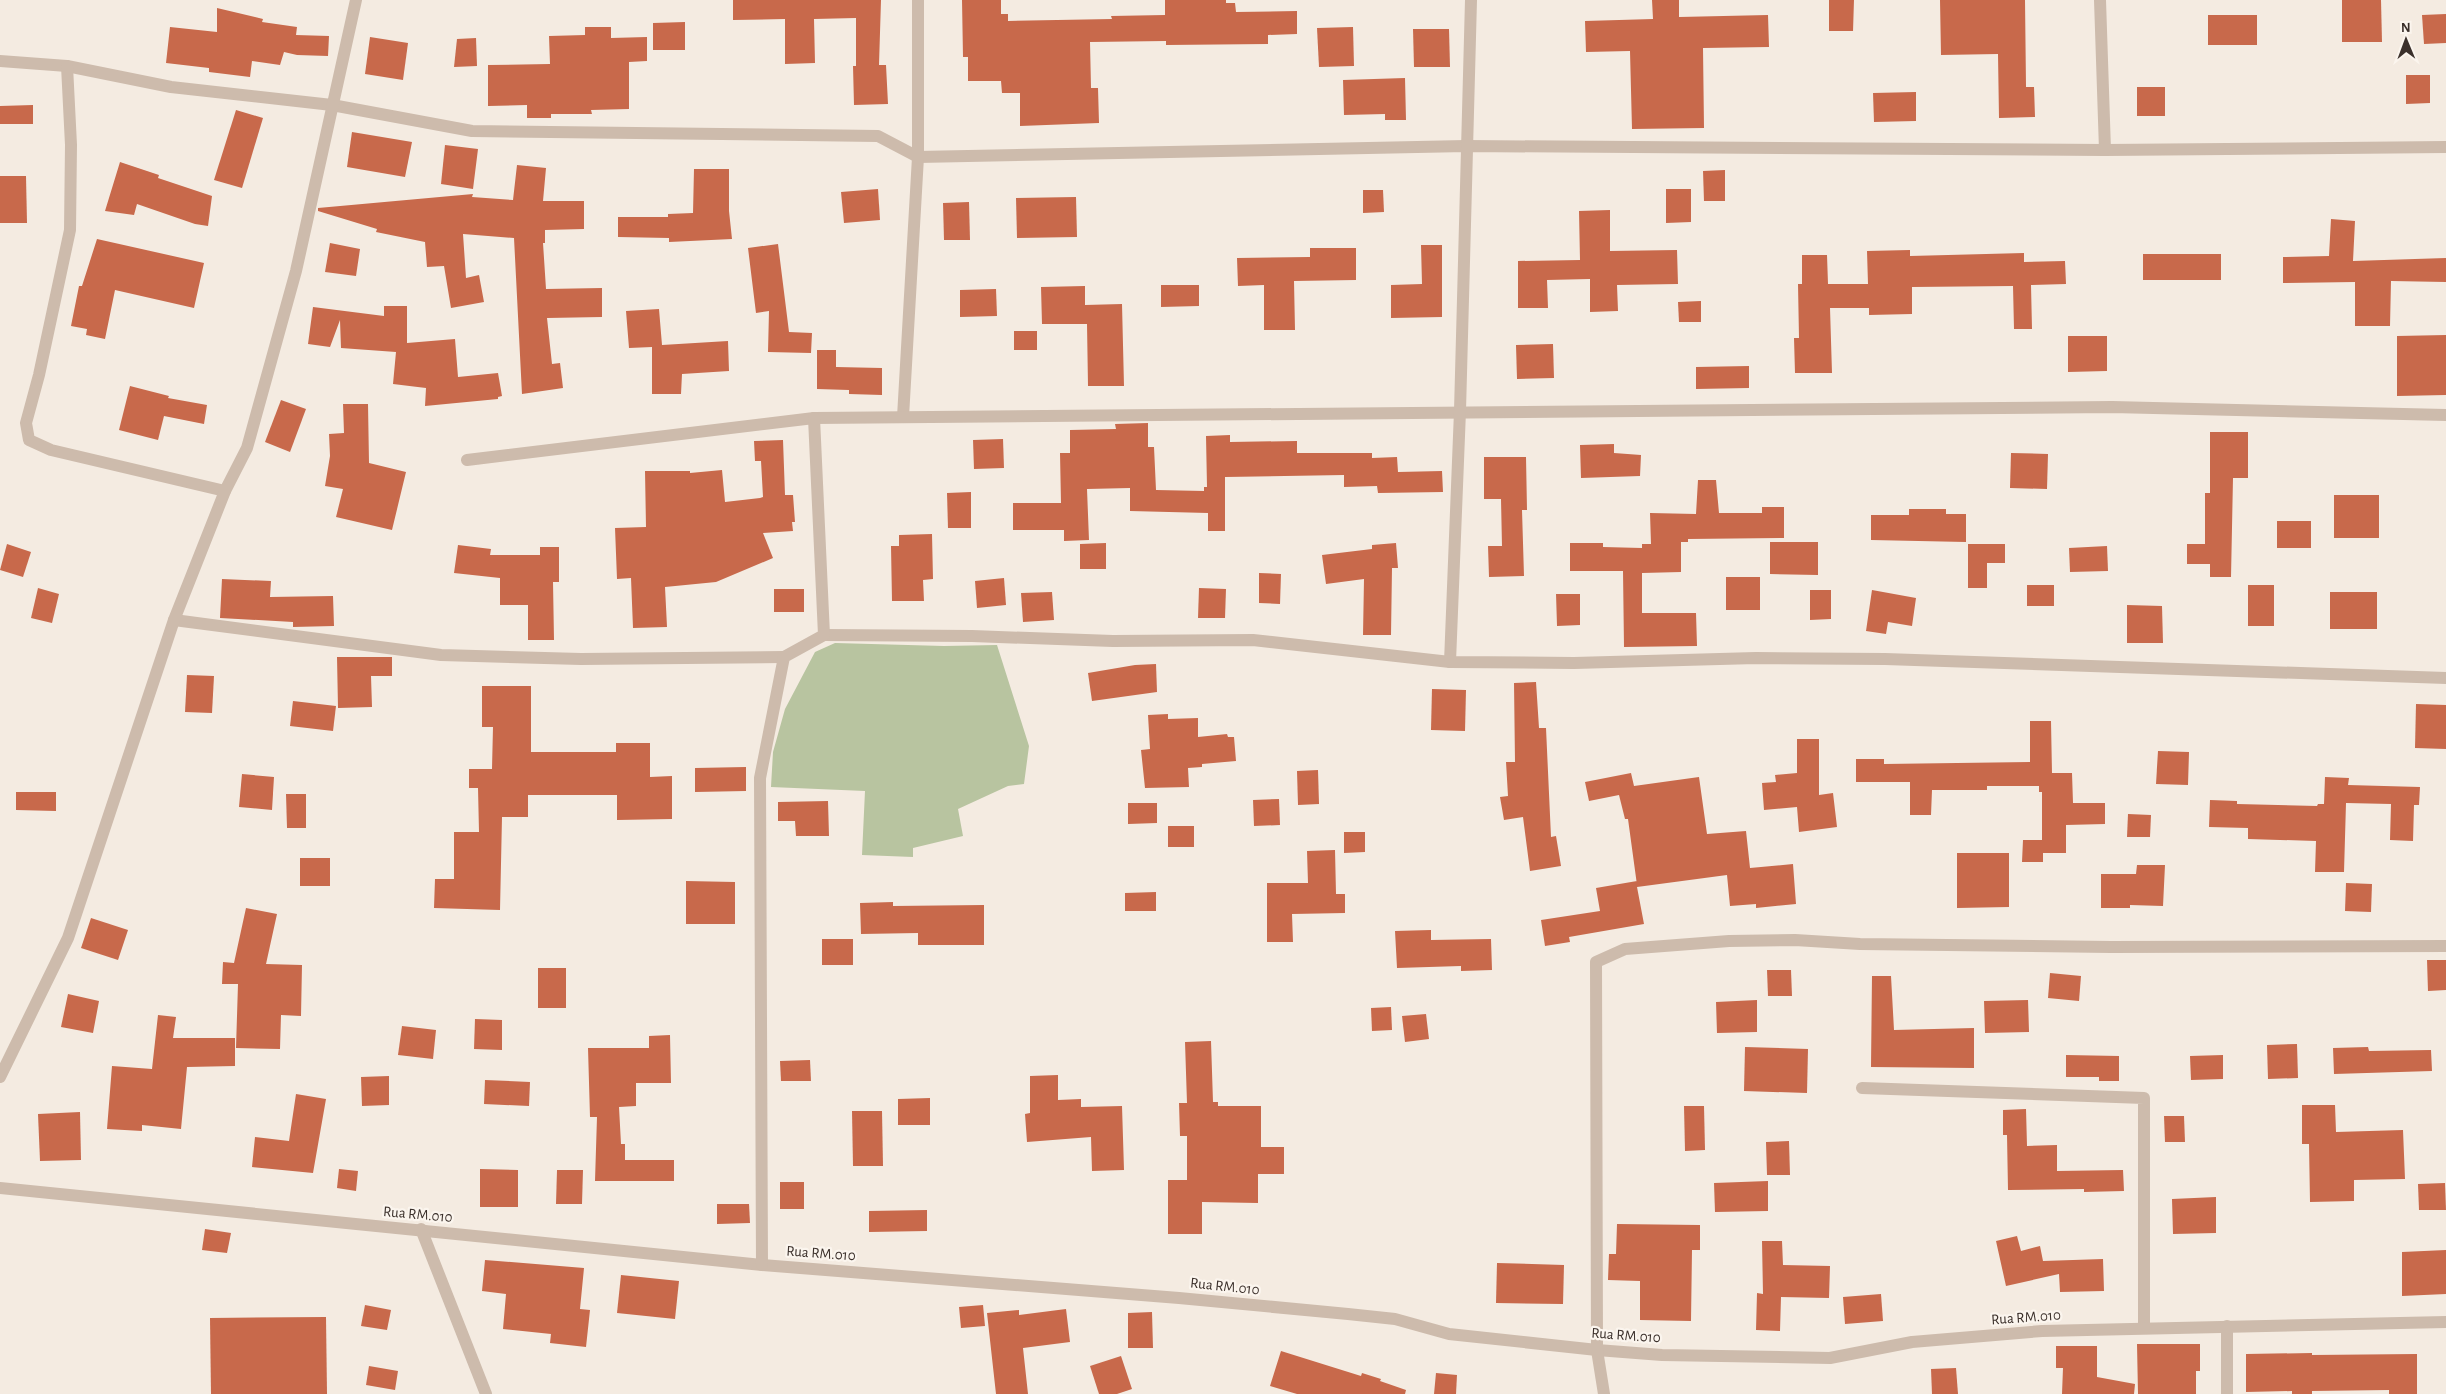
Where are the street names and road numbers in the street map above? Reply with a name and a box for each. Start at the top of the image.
street label: Rua RM.010 [383,1204,453,1225]
street label: Rua RM.010 [786,1244,856,1263]
street label: Rua RM.010 [1190,1275,1260,1298]
street label: Rua RM.010 [1991,1308,2061,1327]
street label: Rua RM.010 [1591,1326,1661,1345]

